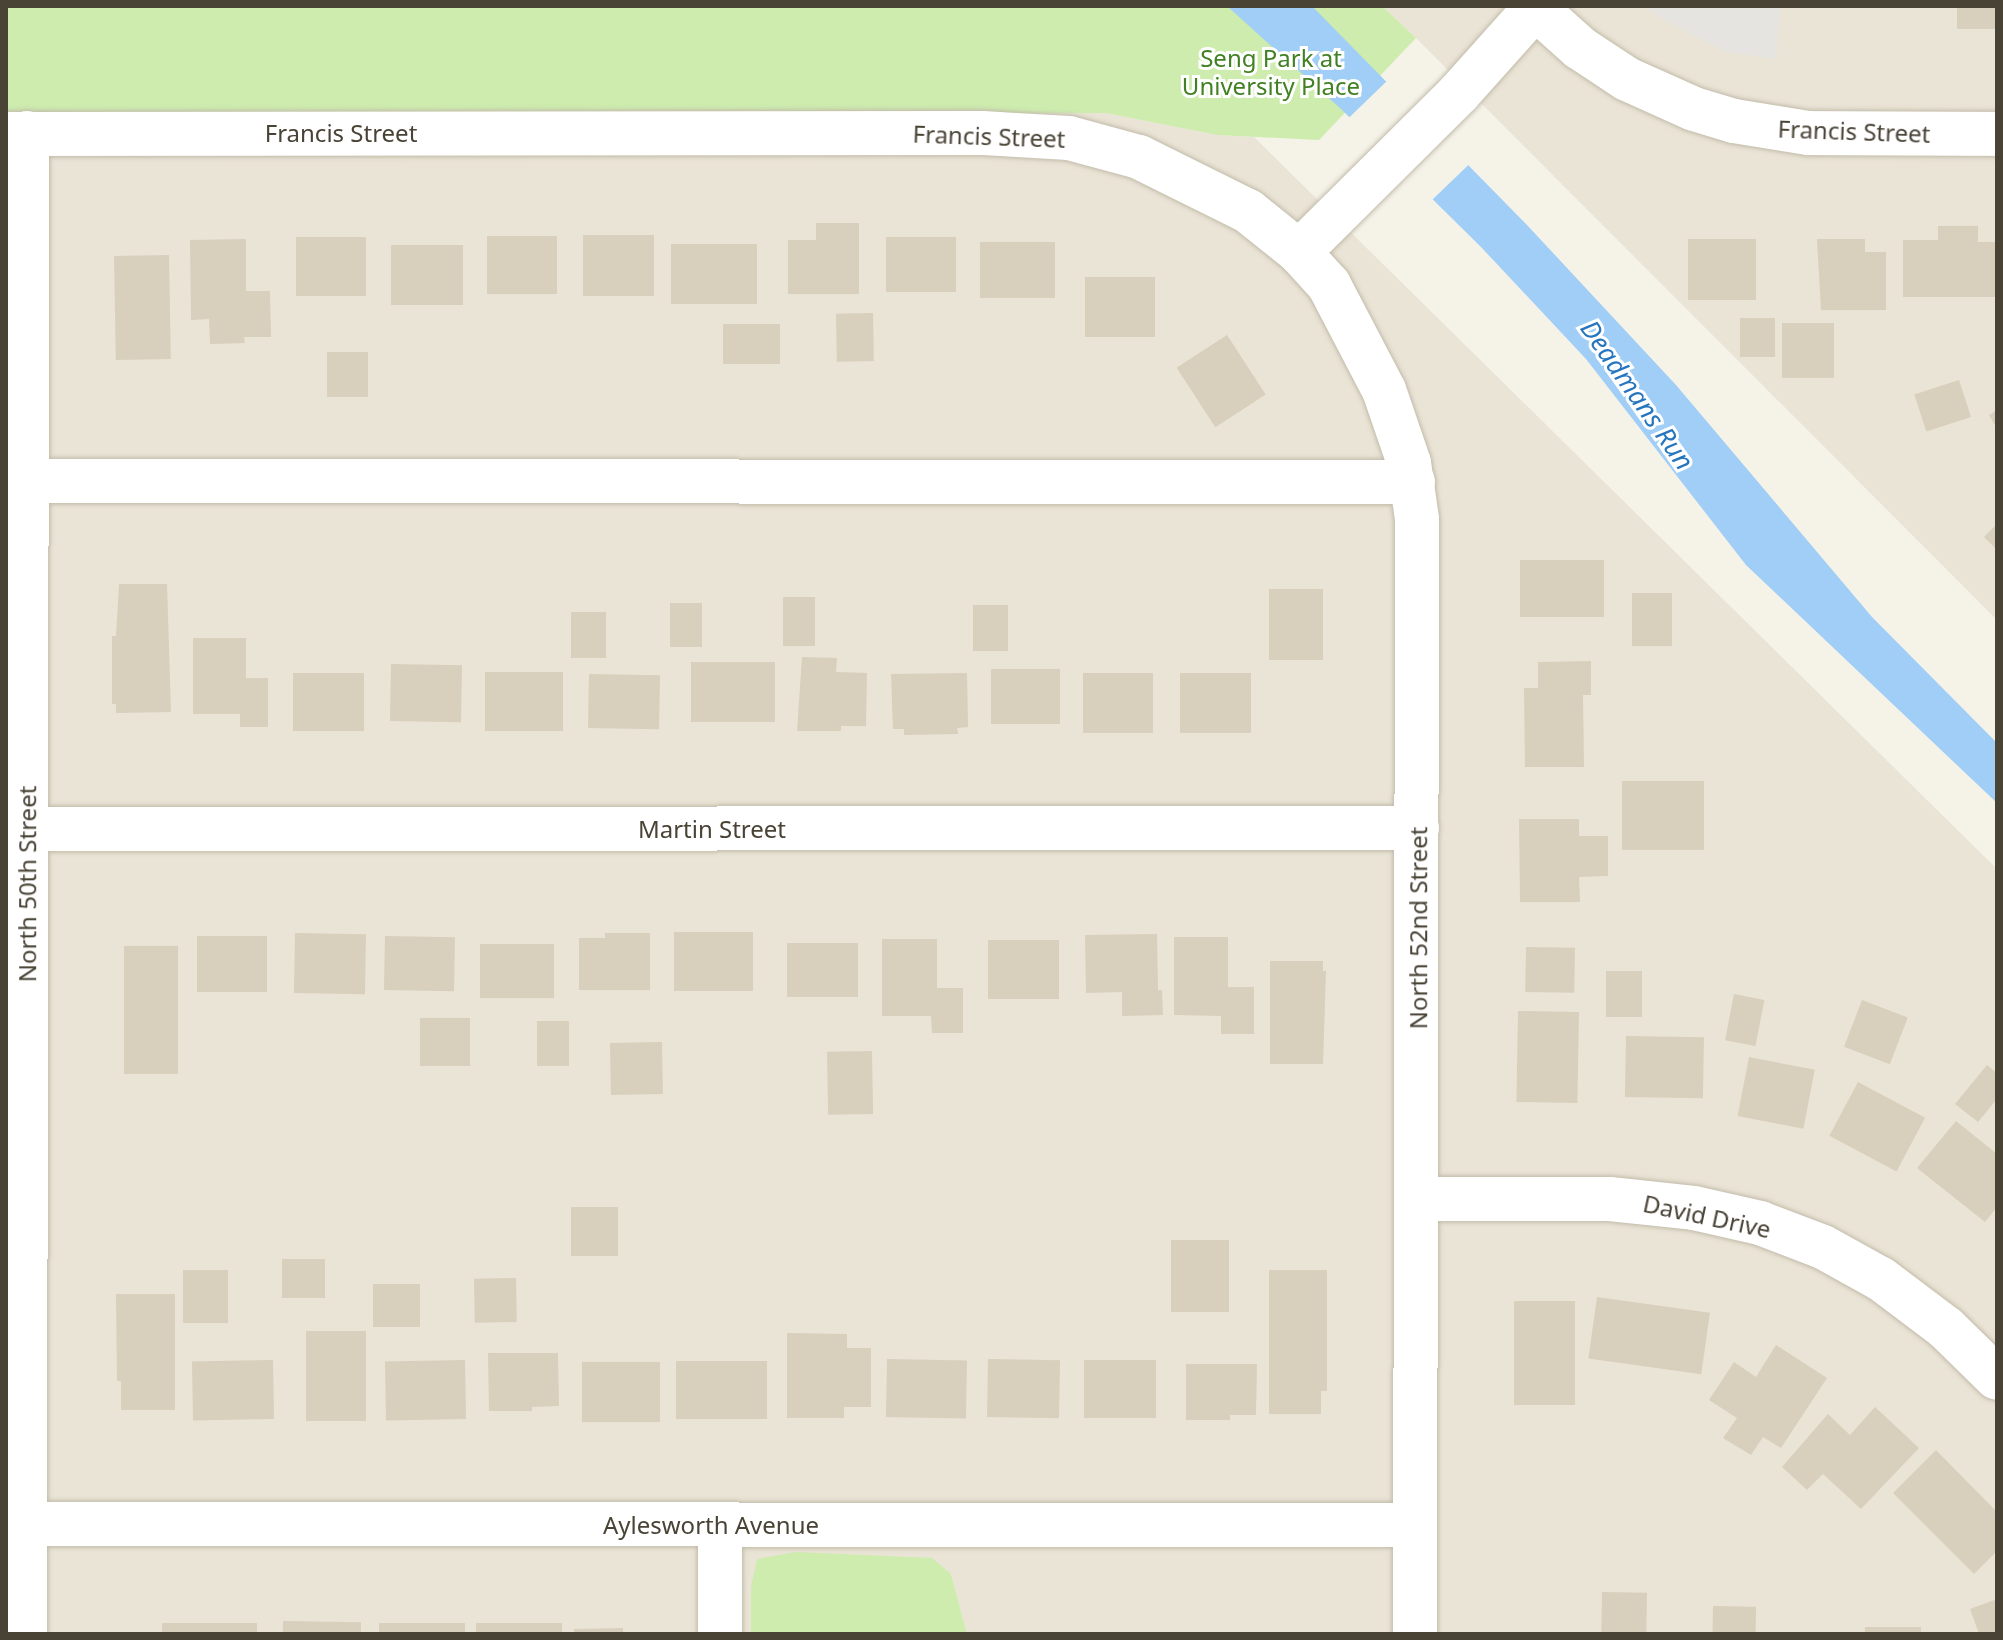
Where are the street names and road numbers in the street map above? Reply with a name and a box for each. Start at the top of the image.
street label: Francis Street [1777,114,1931,148]
street label: Francis Street [265,119,417,147]
street label: Francis Street [912,119,1066,153]
street label: North 50th Street [13,786,41,982]
street label: Martin Street [638,815,786,843]
street label: North 52nd Street [1404,827,1432,1029]
street label: David Drive [1641,1188,1773,1244]
street label: Aylesworth Avenue [603,1511,819,1539]

